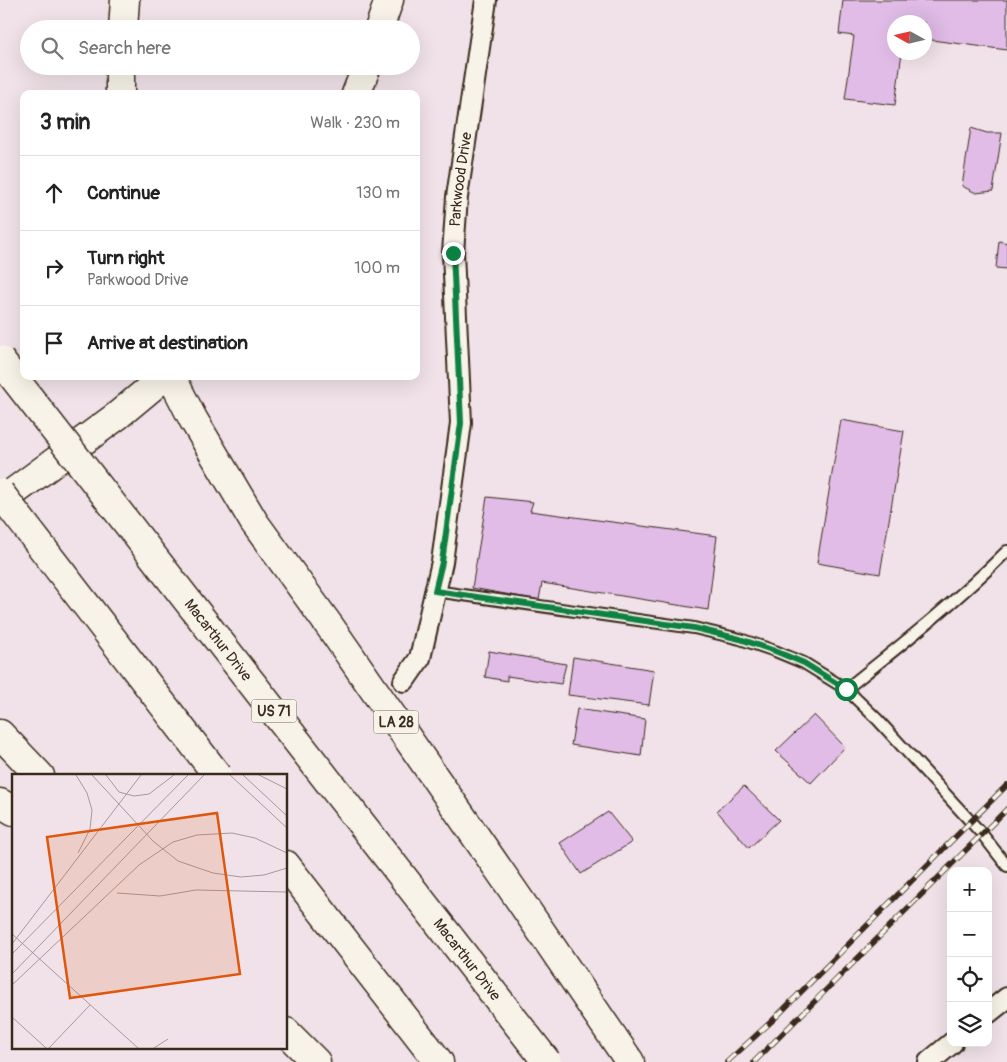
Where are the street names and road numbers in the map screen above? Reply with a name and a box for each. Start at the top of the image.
street label: Parkwood Drive [446,130,477,227]
street label: Macarthur Drive [180,595,256,686]
road number: US 71 [252,699,296,722]
road number: LA 28 [374,710,418,734]
street label: Macarthur Drive [429,915,505,1005]

